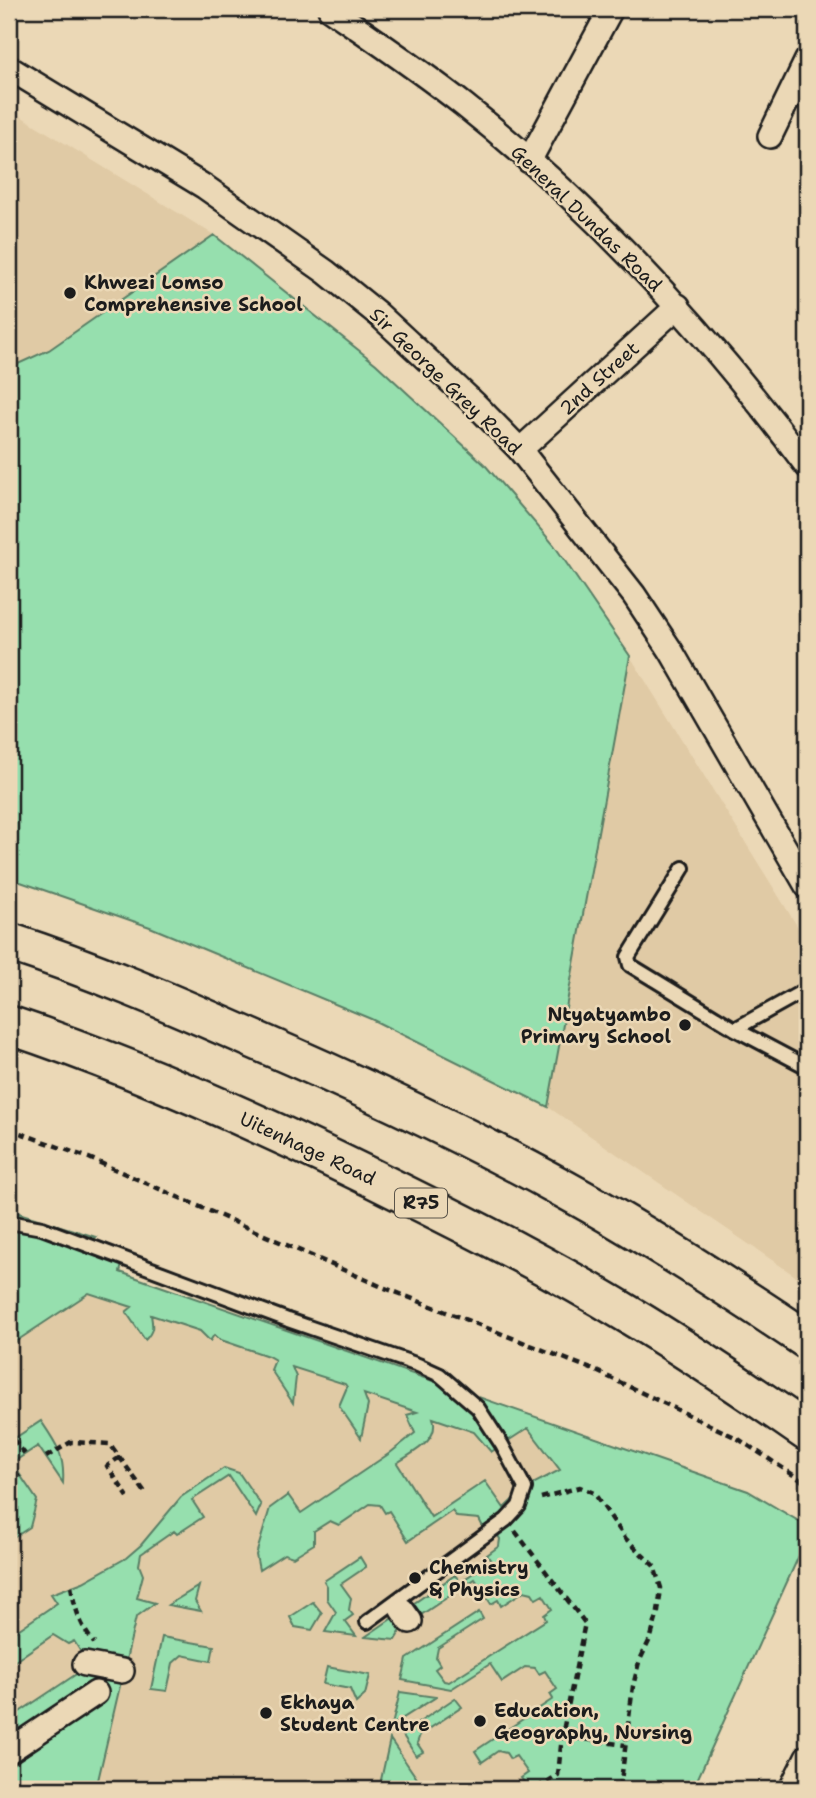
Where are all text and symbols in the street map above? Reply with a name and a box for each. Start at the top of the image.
street label: General Dundas Road [506,140,668,297]
place label: Khwezi Lomso Comprehensive School [84,270,303,317]
marker: Khwezi Lomso Comprehensive School [62,285,78,301]
street label: Sir George Grey Road [364,302,527,461]
street label: 2nd Street [554,336,644,421]
place label: Ntyatyambo Primary School [521,1002,671,1049]
marker: Ntyatyambo Primary School [677,1017,693,1033]
street label: Uitenhage Road [236,1106,380,1191]
road number: R75 [395,1188,447,1218]
place label: Chemistry & Physics [429,1555,529,1602]
marker: Chemistry & Physics [407,1570,423,1586]
place label: Ekhaya Student Centre [280,1690,430,1737]
place label: Education, Geography, Nursing [494,1698,692,1745]
marker: Ekhaya Student Centre [258,1705,274,1721]
marker: Education, Geography, Nursing [472,1713,488,1729]

